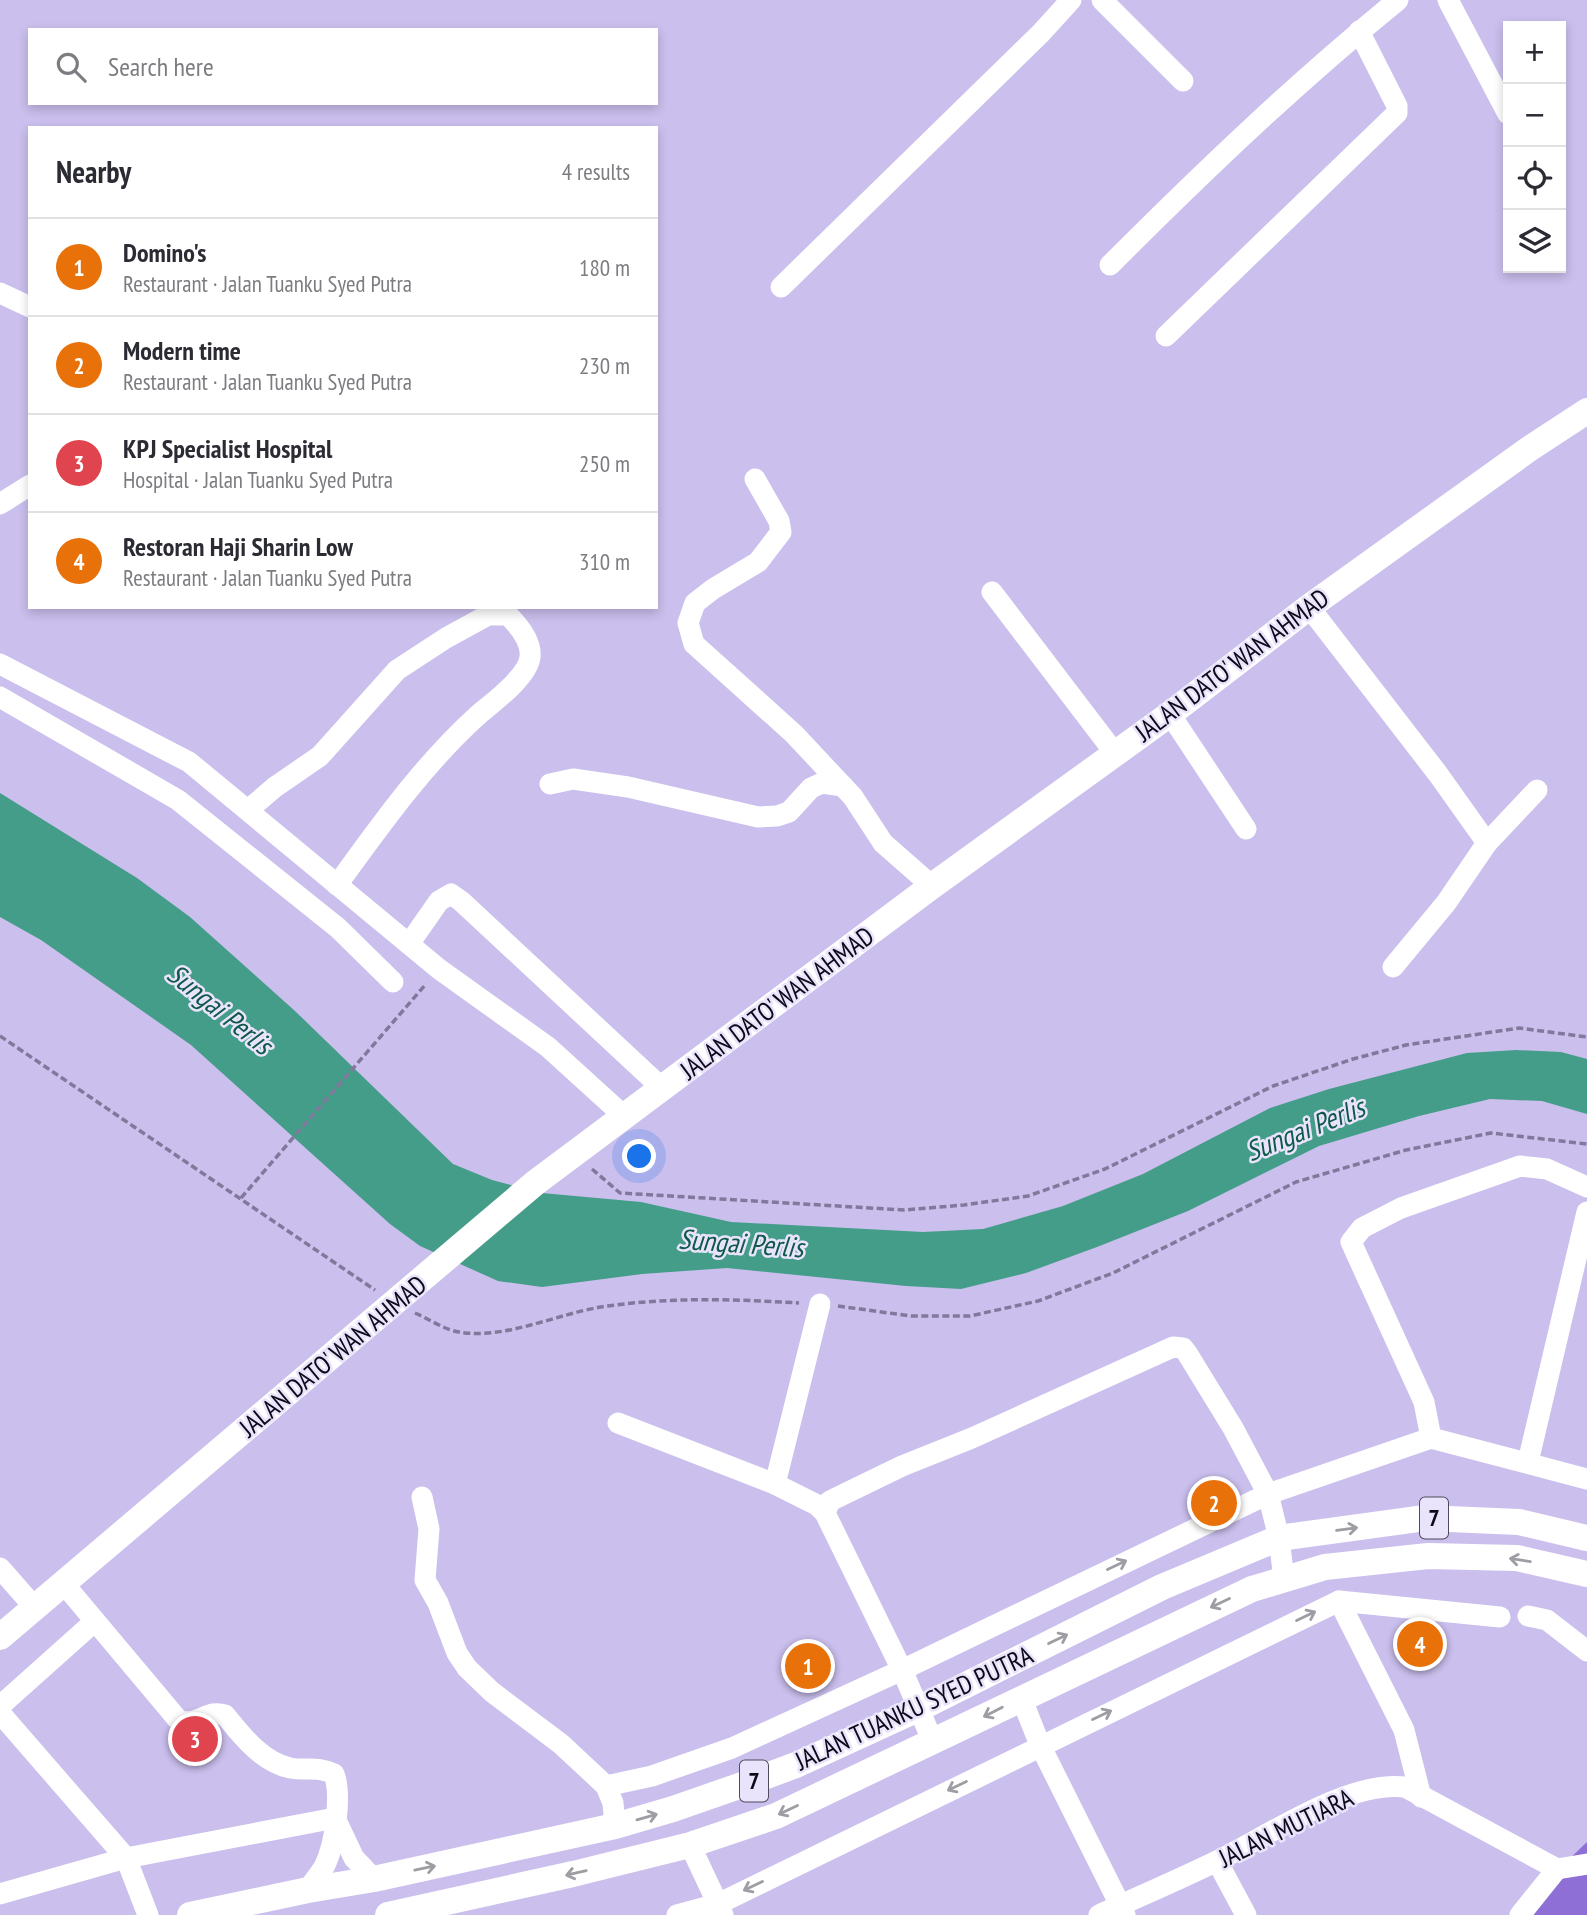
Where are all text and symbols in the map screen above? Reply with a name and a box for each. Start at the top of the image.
map controls [1503,21,1566,273]
button: + [1503,21,1566,84]
search box [28,28,658,105]
icon: search [52,48,90,86]
text: Search here [108,50,214,83]
button: − [1503,84,1566,147]
button: locate [1503,147,1566,210]
text: Nearby [56,152,131,191]
text: 4 results [562,157,630,186]
button: layers [1503,210,1566,273]
text: Domino's [123,236,206,269]
text: 1 [74,253,85,282]
text: 180 m [579,253,630,282]
text: Restaurant · Jalan Tuanku Syed Putra [123,269,412,298]
text: Modern time [123,334,241,367]
text: 2 [74,351,85,380]
text: 230 m [579,351,630,380]
text: Restaurant · Jalan Tuanku Syed Putra [123,367,412,396]
text: KPJ Specialist Hospital [123,432,332,465]
text: 3 [74,449,85,478]
text: 250 m [579,449,630,478]
text: Hospital · Jalan Tuanku Syed Putra [123,465,393,494]
text: Restoran Haji Sharin Low [123,530,353,563]
text: 4 [74,547,85,576]
text: 310 m [579,547,630,576]
text: Restaurant · Jalan Tuanku Syed Putra [123,563,412,592]
street label: JALAN DATO' WAN AHMAD [1127,581,1335,749]
street label: JALAN DATO' WAN AHMAD [672,919,880,1087]
water label: Sungai Perlis [160,955,282,1064]
water label: Sungai Perlis [1240,1087,1372,1169]
your location [622,1139,656,1173]
water label: Sungai Perlis [677,1220,807,1265]
street label: JALAN DATO' WAN AHMAD [232,1268,433,1444]
pin: 2 [1191,1477,1237,1529]
road number: 7 [1420,1498,1448,1538]
one-way arrow [1335,1522,1358,1535]
one-way arrow [1509,1553,1532,1566]
one-way arrow [1106,1558,1127,1571]
one-way arrow [1210,1597,1232,1610]
one-way arrow [1296,1609,1317,1622]
pin: 4 [1397,1618,1443,1670]
one-way arrow [1047,1632,1067,1646]
street label: JALAN TUANKU SYED PUTRA [789,1638,1038,1778]
pin: 1 [785,1640,831,1692]
one-way arrow [983,1705,1004,1719]
one-way arrow [1091,1708,1112,1721]
pin: 3 [172,1713,218,1765]
road number: 7 [740,1760,768,1801]
one-way arrow [947,1779,968,1793]
street label: JALAN MUTIARA [1212,1781,1359,1875]
one-way arrow [778,1804,799,1817]
one-way arrow [636,1809,658,1822]
one-way arrow [413,1860,436,1874]
one-way arrow [565,1867,588,1881]
one-way arrow [743,1880,764,1894]

